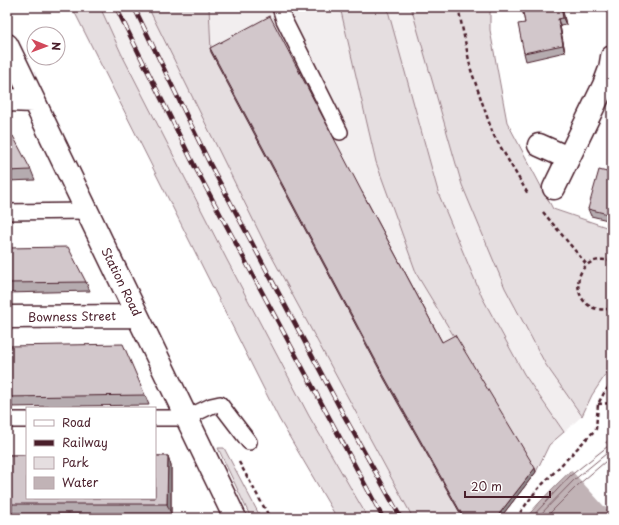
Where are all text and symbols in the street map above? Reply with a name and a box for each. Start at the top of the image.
north arrow [26,26,66,66]
text: N [48,42,65,51]
street label: Station Road [97,244,146,319]
street label: Bowness Street [28,306,116,326]
legend [26,407,156,499]
text: Road [62,413,91,431]
text: Railway [62,433,108,451]
text: Park [62,453,89,471]
text: Water [62,473,99,491]
scale bar [465,473,550,499]
text: 20 m [471,477,502,495]

